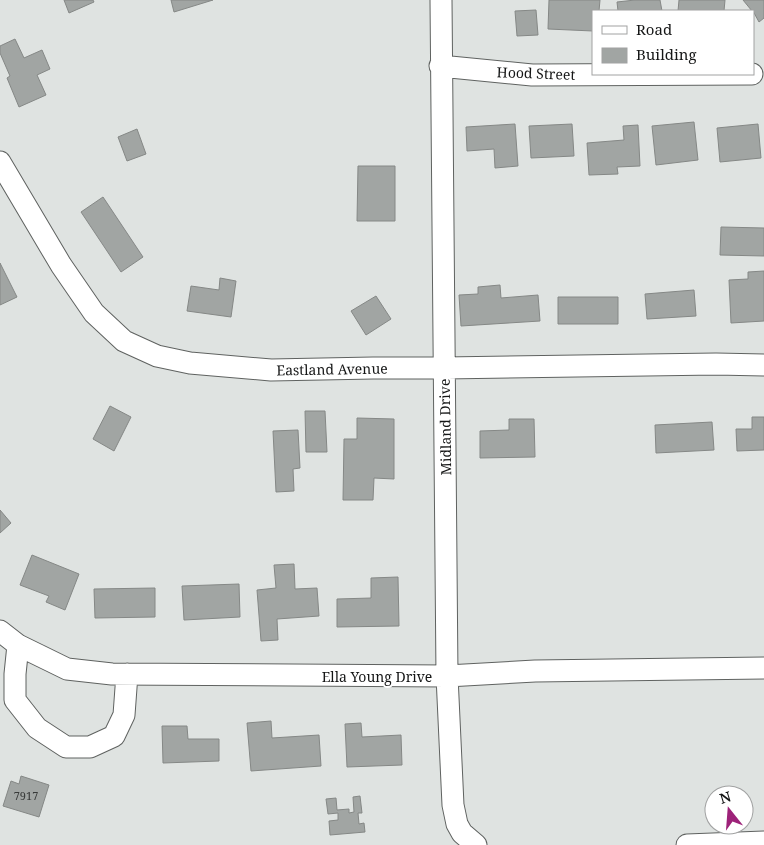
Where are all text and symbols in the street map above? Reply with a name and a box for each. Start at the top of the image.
legend [592,10,754,75]
text: Road [636,19,672,39]
text: Building [636,44,697,64]
street label: Hood Street [496,62,576,84]
street label: Eastland Avenue [276,359,388,379]
street label: Midland Drive [435,379,455,475]
street label: Ella Young Drive [322,667,432,686]
north arrow [704,785,754,835]
text: N [717,786,733,808]
house number: 7917 [14,788,38,803]

